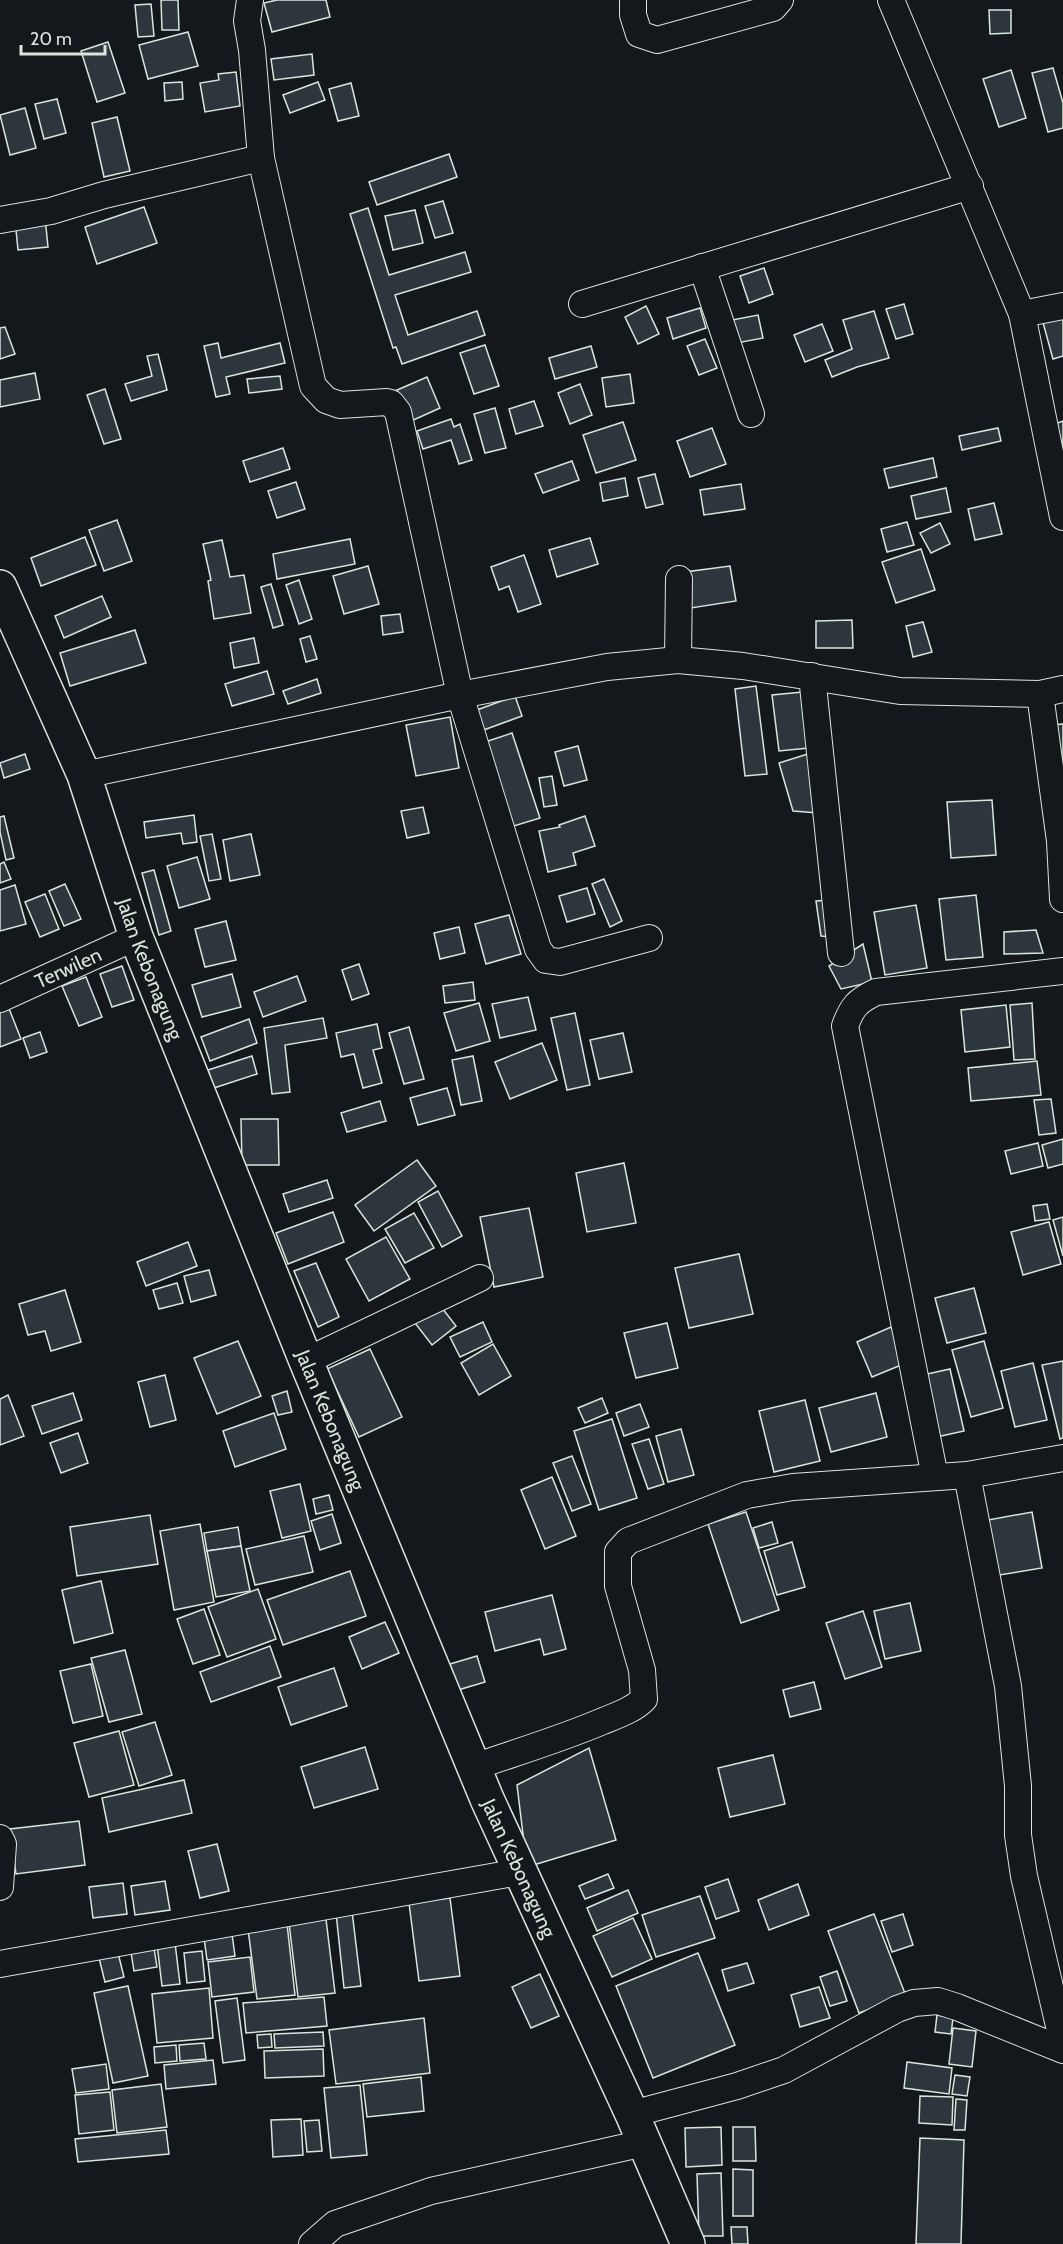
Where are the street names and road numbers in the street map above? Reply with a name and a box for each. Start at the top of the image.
street label: Jalan Kebonagung [112,894,188,1044]
street label: Terwilen [31,942,105,993]
street label: Jalan Kebonagung [290,1346,371,1495]
street label: Jalan Kebonagung [476,1794,562,1942]

